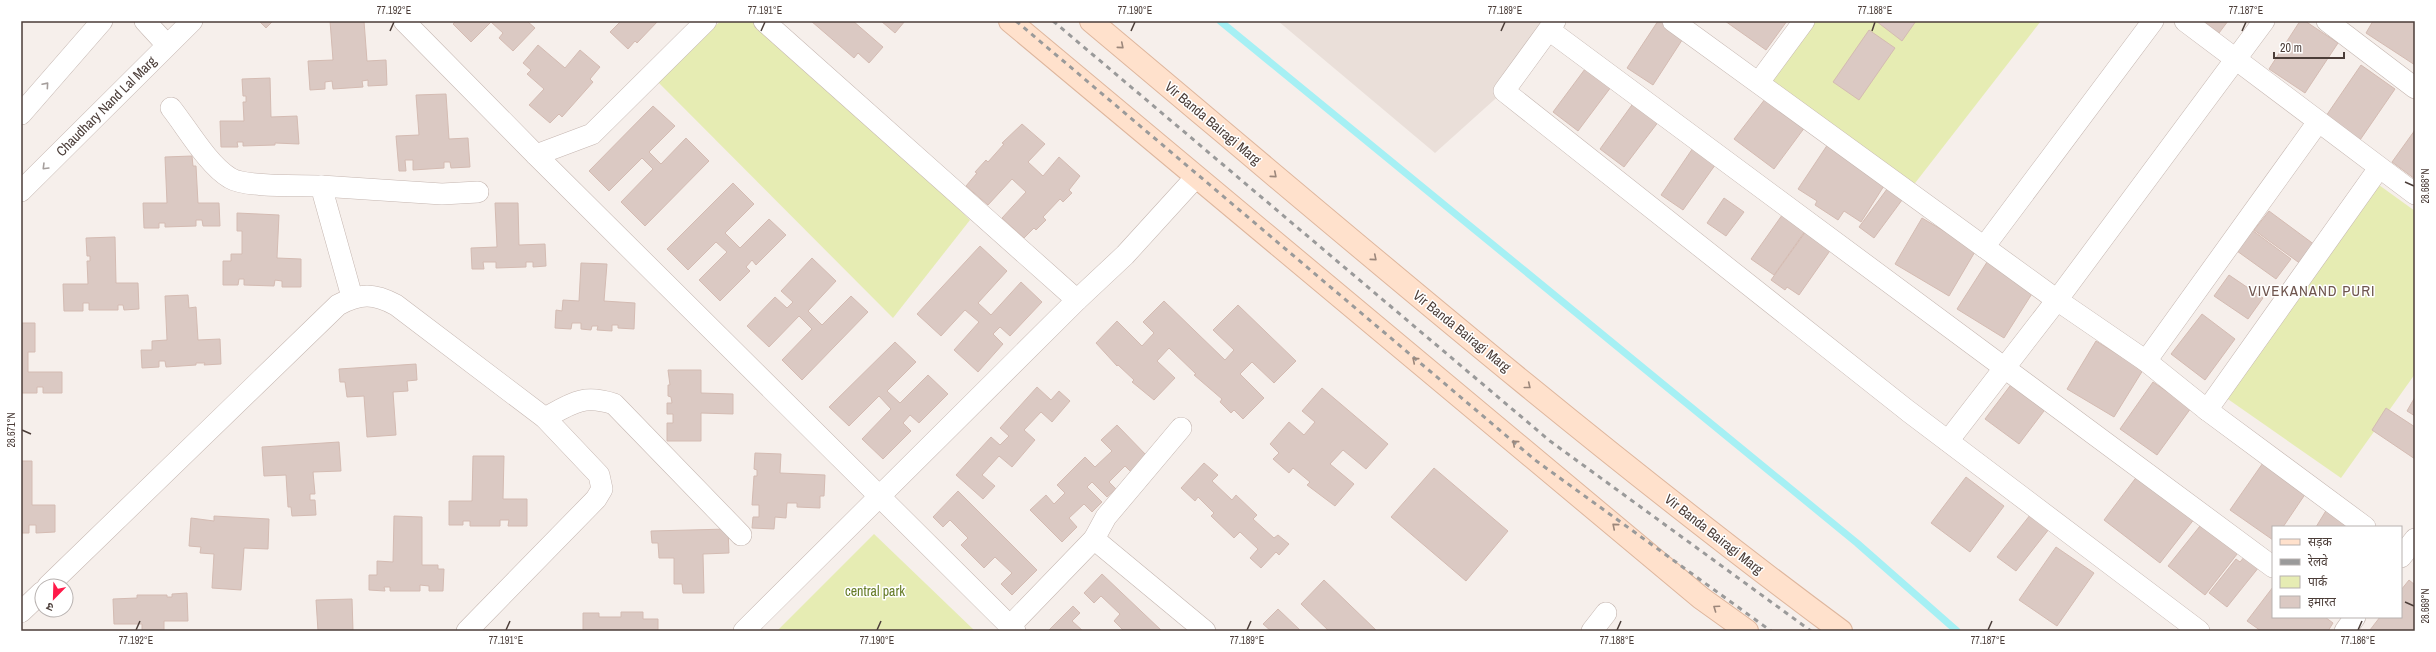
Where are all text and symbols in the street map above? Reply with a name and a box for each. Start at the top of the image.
text: 77.192°E [377,4,411,17]
text: 77.191°E [748,4,782,17]
text: 77.190°E [1118,4,1152,17]
text: 77.189°E [1488,4,1522,17]
text: 77.188°E [1858,4,1892,17]
text: 77.187°E [2229,4,2263,17]
scale bar [2274,34,2344,60]
text: 20 m [2280,40,2302,56]
one-way arrow [1116,42,1124,49]
street label: Chaudhary Nand Lal Marg [52,52,160,160]
street label: Vir Banda Bairagi Marg [1161,77,1265,169]
one-way arrow [42,82,49,90]
one-way arrow [42,162,50,170]
text: 28.668°N [2419,168,2432,204]
one-way arrow [1269,170,1277,177]
one-way arrow [1369,254,1376,261]
district label: VIVEKANAND PURI [2248,280,2376,301]
street label: Vir Banda Bairagi Marg [1410,286,1515,376]
one-way arrow [1412,358,1419,365]
one-way arrow [1523,381,1530,388]
text: 28.671°N [5,412,18,448]
one-way arrow [1512,441,1519,448]
street label: Vir Banda Bairagi Marg [1661,490,1767,579]
one-way arrow [1612,524,1620,531]
legend [2272,526,2402,618]
text: सड़क [2308,534,2333,550]
text: रेलवे [2308,554,2328,570]
text: पार्क [2308,574,2328,590]
north arrow [34,578,74,618]
park label: central park [845,582,905,600]
text: 28.669°N [2419,588,2432,624]
text: इमारत [2308,594,2337,610]
text: उ [44,599,56,615]
one-way arrow [1713,606,1720,613]
text: 77.192°E [119,634,153,647]
text: 77.191°E [489,634,523,647]
text: 77.190°E [860,634,894,647]
text: 77.189°E [1230,634,1264,647]
text: 77.188°E [1600,634,1634,647]
text: 77.187°E [1971,634,2005,647]
text: 77.186°E [2341,634,2375,647]

